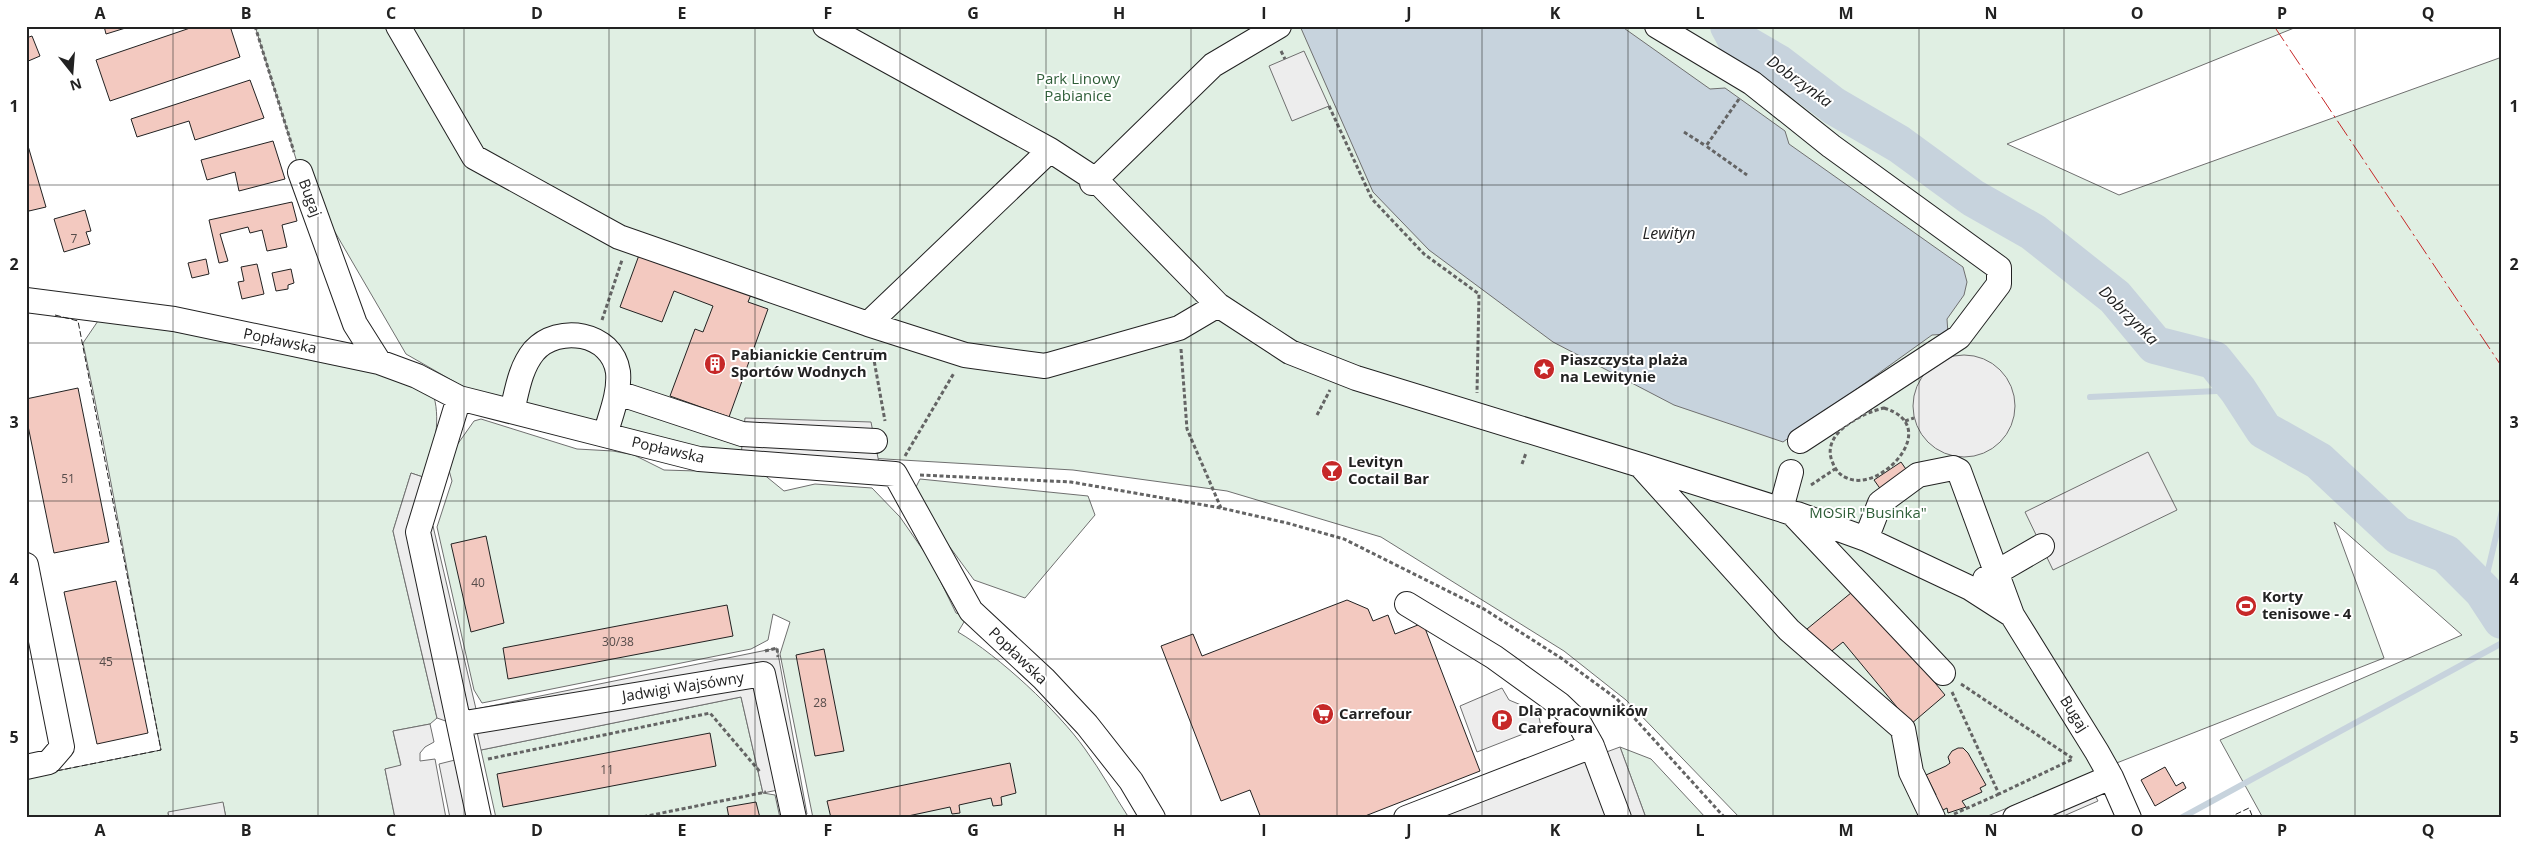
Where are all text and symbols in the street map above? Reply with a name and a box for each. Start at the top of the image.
text: A [94,2,106,24]
text: B [241,2,251,24]
text: C [386,2,396,24]
text: D [531,2,543,24]
text: E [678,2,687,24]
text: F [824,2,832,24]
text: G [967,2,979,24]
text: H [1113,2,1125,24]
text: I [1261,2,1267,24]
text: J [1404,2,1412,24]
text: K [1550,2,1561,24]
text: L [1695,2,1705,24]
text: M [1838,2,1854,24]
text: N [1984,2,1998,24]
text: O [2131,2,2143,24]
text: P [2277,2,2287,24]
text: Q [2422,2,2434,24]
north arrow [48,48,98,98]
water label: Dobrzynka [1763,50,1837,112]
park label: Park Linowy Pabianice [1036,68,1121,105]
text: N [68,74,84,96]
text: 1 [9,95,19,117]
text: 1 [2509,95,2519,117]
street label: Bugaj [295,176,327,219]
water label: Lewityn [1643,222,1695,244]
house number: 7 [71,230,78,247]
text: 2 [9,253,19,275]
text: 2 [2509,253,2519,275]
water label: Dobrzynka [2094,280,2164,350]
street label: Popławska [242,323,319,358]
place label: Pabianickie Centrum Sportów Wodnych [731,344,888,381]
place label: Piaszczysta plaża na Lewitynie [1560,349,1688,386]
building icon: Pabianickie Centrum Sportów Wodnych [703,352,727,376]
place icon: Piaszczysta plaża na Lewitynie [1532,357,1556,381]
text: 3 [9,411,19,433]
text: 3 [2509,411,2519,433]
street label: Popławska [630,431,707,467]
place label: Levityn Coctail Bar [1348,451,1429,488]
bar icon: Levityn Coctail Bar [1320,459,1344,483]
house number: 51 [61,470,75,487]
park label: MOSiR "Businka" [1809,502,1927,522]
text: 4 [9,568,19,590]
text: 4 [2509,568,2519,590]
house number: 40 [471,574,485,591]
place label: Korty tenisowe - 4 [2262,586,2352,623]
sports icon: Korty tenisowe - 4 [2234,594,2258,618]
street label: Popławska [985,622,1052,688]
house number: 30/38 [602,633,634,650]
house number: 45 [99,653,113,670]
street label: Jadwigi Wajsówny [618,666,746,706]
street label: Bugaj [2056,692,2094,735]
house number: 28 [813,694,827,711]
place label: Dla pracowników Carefoura [1518,700,1648,737]
supermarket icon: Carrefour [1311,702,1335,726]
place label: Carrefour [1339,703,1412,723]
parking icon: Dla pracowników Carefoura [1490,708,1514,732]
text: 5 [9,726,19,748]
text: 5 [2509,726,2519,748]
house number: 11 [600,761,614,778]
text: A [94,819,106,841]
text: B [241,819,251,841]
text: C [386,819,396,841]
text: D [531,819,543,841]
text: E [678,819,687,841]
text: F [824,819,832,841]
text: G [967,819,979,841]
text: H [1113,819,1125,841]
text: I [1261,819,1267,841]
text: J [1404,819,1412,841]
text: K [1550,819,1561,841]
text: L [1695,819,1705,841]
text: M [1838,819,1854,841]
text: N [1984,819,1998,841]
text: O [2131,819,2143,841]
text: P [2277,819,2287,841]
text: Q [2422,819,2434,841]

